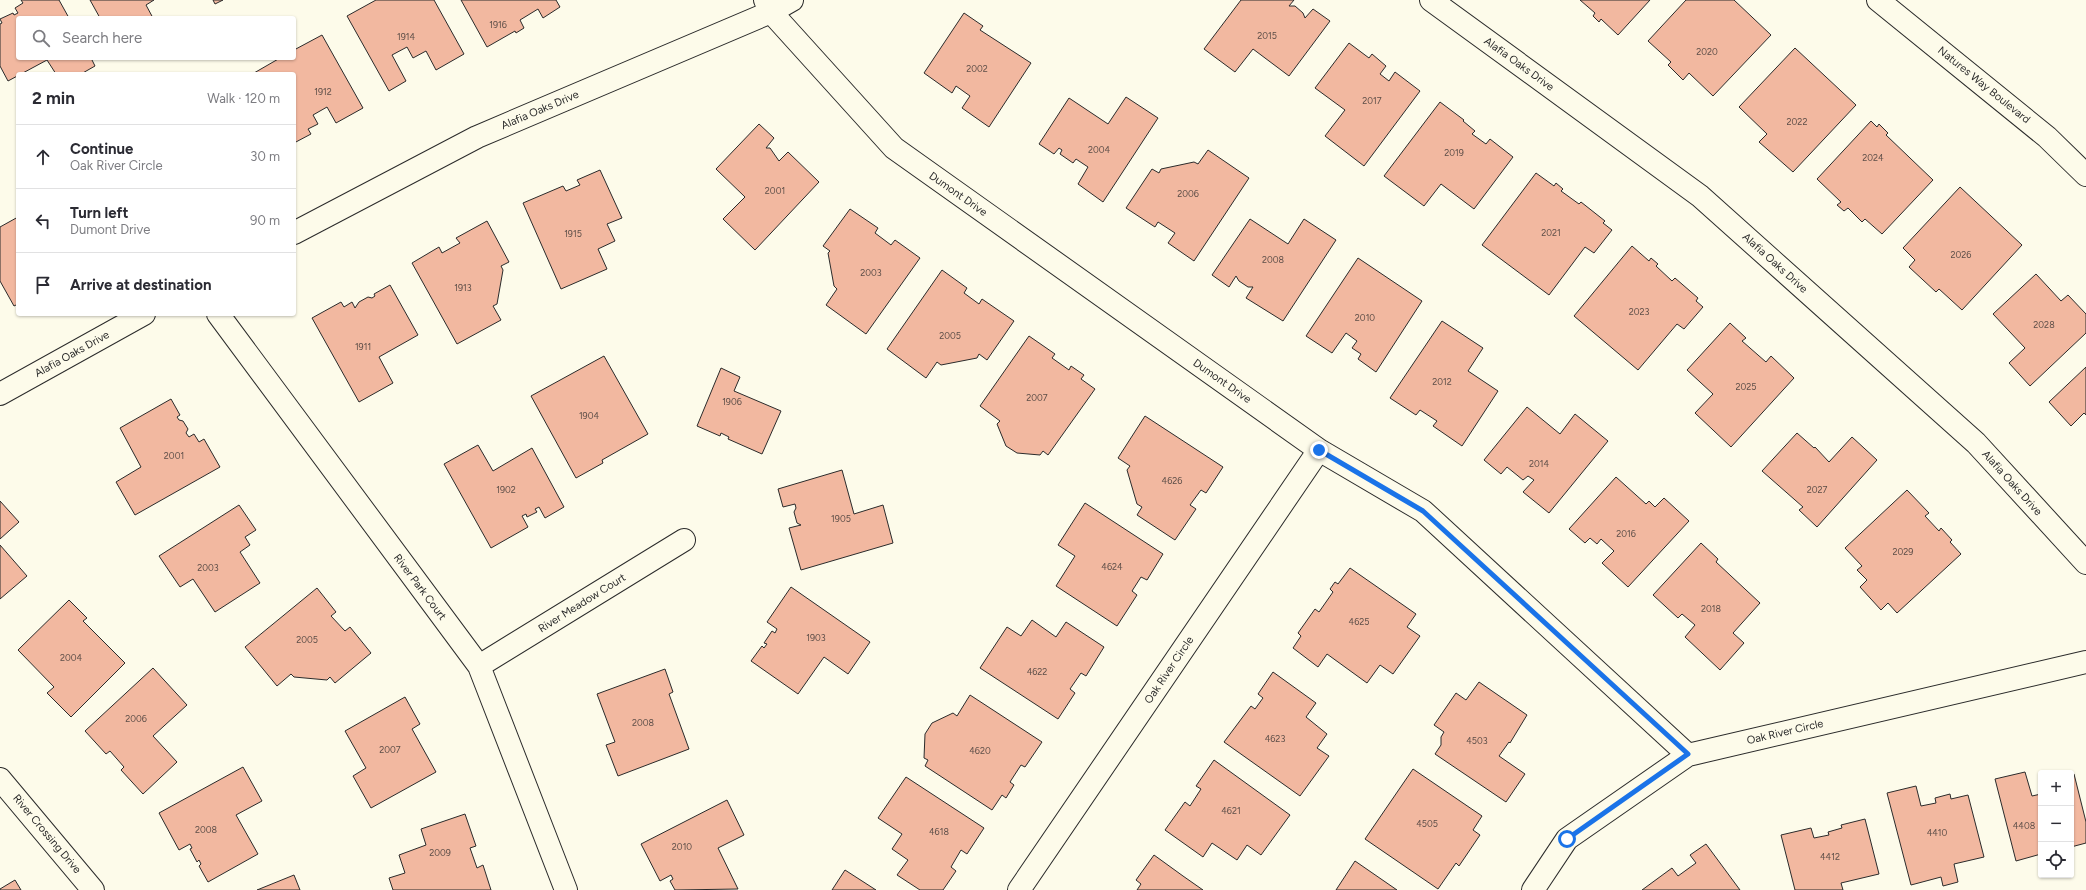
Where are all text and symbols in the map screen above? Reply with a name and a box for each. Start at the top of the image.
search box [16,16,296,60]
house number: 1916 [489,19,507,30]
icon: search [30,27,52,49]
text: Search here [62,29,142,47]
house number: 2015 [1257,30,1277,41]
house number: 1914 [397,31,415,42]
street label: Alafia Oaks Drive [1482,34,1556,94]
street label: Natures Way Boulevard [1935,44,2033,126]
house number: 2020 [1696,46,1718,57]
house number: 2002 [966,63,988,74]
house number: 1912 [314,86,332,97]
text: 2 min [32,88,75,108]
street label: Alafia Oaks Drive [499,88,581,132]
text: Walk · 120 m [207,91,280,106]
house number: 2017 [1362,95,1382,106]
house number: 2022 [1787,116,1807,127]
text: Continue [70,140,133,158]
house number: 2004 [1088,144,1110,155]
icon: ahead [32,146,54,168]
house number: 2019 [1444,147,1464,158]
text: 30 m [250,149,280,164]
house number: 2024 [1862,152,1884,163]
text: Oak River Circle [70,158,162,173]
street label: Dumont Drive [926,169,990,219]
house number: 2001 [765,185,785,196]
house number: 2006 [1177,188,1199,199]
text: Turn left [70,204,128,222]
icon: left [32,210,54,232]
text: 90 m [250,213,280,228]
text: Dumont Drive [70,222,150,237]
house number: 2021 [1541,227,1561,238]
house number: 1915 [564,228,582,239]
street label: Alafia Oaks Drive [1740,230,1810,296]
house number: 2026 [1951,249,1971,260]
house number: 2008 [1262,254,1285,265]
house number: 2003 [860,267,882,278]
icon: arrive [32,274,54,296]
text: Arrive at destination [70,276,211,294]
house number: 1913 [454,282,472,293]
house number: 2023 [1629,306,1649,317]
house number: 2010 [1355,312,1375,323]
house number: 2028 [2033,319,2055,330]
street label: Alafia Oaks Drive [32,328,112,380]
house number: 2005 [939,330,961,341]
house number: 1911 [355,341,371,352]
street label: Dumont Drive [1190,356,1254,406]
house number: 2012 [1432,376,1452,387]
house number: 2025 [1735,381,1757,392]
house number: 2007 [1026,392,1048,403]
house number: 1906 [722,396,742,407]
house number: 1904 [579,410,599,421]
route end [1310,441,1328,459]
street label: Alafia Oaks Drive [1979,448,2045,518]
house number: 2001 [164,450,184,461]
house number: 2014 [1529,458,1549,469]
house number: 4626 [1162,475,1182,486]
house number: 1902 [496,484,516,495]
house number: 2027 [1807,484,1827,495]
house number: 1905 [831,513,851,524]
house number: 2016 [1616,528,1636,539]
house number: 2029 [1893,546,1913,557]
street label: River Park Court [391,551,449,623]
house number: 4624 [1101,561,1123,572]
house number: 2003 [197,562,219,573]
street label: River Meadow Court [536,571,628,635]
house number: 2018 [1701,603,1721,614]
house number: 4625 [1349,616,1369,627]
house number: 1903 [806,632,826,643]
house number: 2005 [296,634,318,645]
street label: Oak River Circle [1142,634,1196,706]
house number: 2004 [60,652,82,663]
house number: 4622 [1027,666,1047,677]
house number: 2006 [125,713,147,724]
house number: 2008 [632,717,655,728]
street label: Oak River Circle [1745,717,1825,747]
house number: 4623 [1265,733,1285,744]
house number: 4503 [1466,735,1488,746]
house number: 2007 [379,744,401,755]
house number: 4620 [969,745,991,756]
map controls [2038,770,2074,878]
button: + [2038,770,2074,806]
street label: River Crossing Drive [10,792,84,876]
house number: 4621 [1221,805,1241,816]
button: − [2038,806,2074,842]
house number: 4505 [1416,818,1438,829]
house number: 4408 [2013,820,2036,831]
house number: 2008 [195,824,218,835]
house number: 4618 [929,826,949,837]
house number: 4410 [1927,827,1948,838]
route start [1558,830,1576,848]
house number: 2010 [672,841,692,852]
button: locate [2038,842,2074,878]
house number: 2009 [429,847,451,858]
house number: 4412 [1820,851,1840,862]

